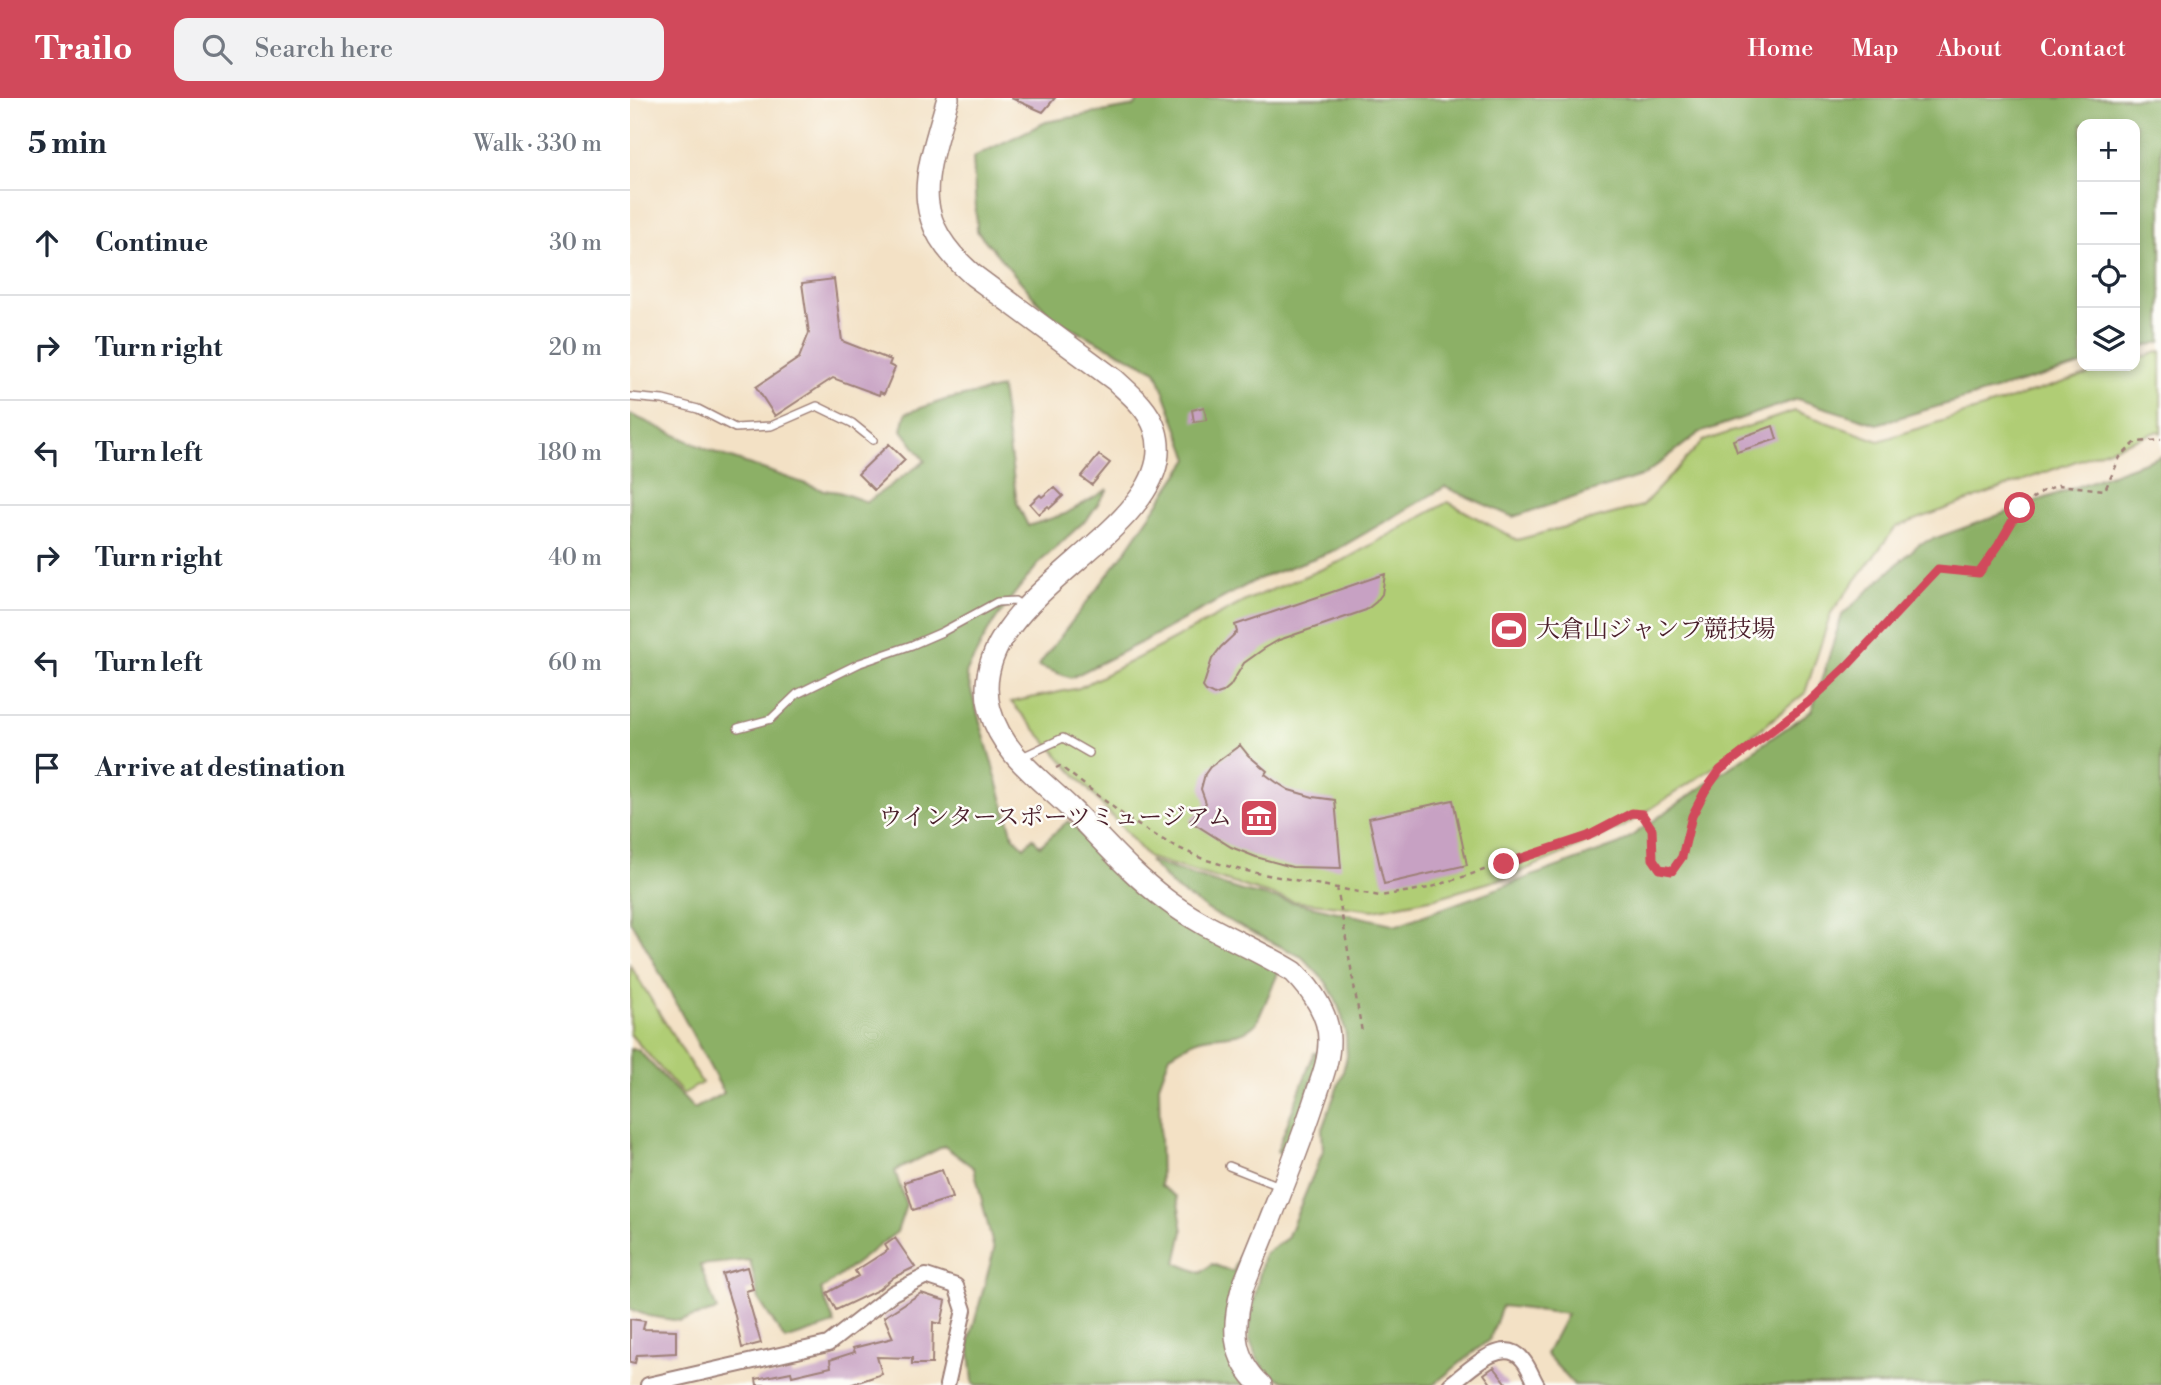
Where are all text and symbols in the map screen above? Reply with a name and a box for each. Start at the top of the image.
search box [174,18,664,81]
text: Trailo [35,29,132,70]
icon: search [198,30,236,68]
text: Search here [254,33,393,65]
text: Home [1748,34,1813,64]
text: Map [1851,34,1899,64]
text: About [1937,34,2002,64]
text: Contact [2040,34,2126,64]
map controls [2077,119,2140,371]
button: + [2077,119,2140,182]
text: 5 min [28,125,107,163]
text: Walk · 330 m [473,130,602,158]
button: − [2077,182,2140,245]
icon: ahead [28,224,66,262]
text: Continue [95,227,208,259]
text: 30 m [549,229,602,257]
button: locate [2077,245,2140,308]
button: layers [2077,308,2140,371]
icon: right [28,329,66,367]
text: Turn right [95,332,223,364]
text: 20 m [549,334,602,362]
icon: left [28,434,66,472]
text: Turn left [95,437,203,469]
text: 180 m [538,439,602,467]
route start [2004,492,2035,523]
icon: right [28,539,66,577]
text: Turn right [95,542,223,574]
text: 40 m [548,544,602,572]
sports icon: 大倉山ジャンプ競技場 [1488,609,1530,651]
place label: 大倉山ジャンプ競技場 [1536,615,1776,645]
icon: left [28,644,66,682]
text: Turn left [95,647,203,679]
text: 60 m [548,649,602,677]
icon: arrive [28,749,66,787]
text: Arrive at destination [95,752,345,784]
museum icon: ウインタースポーツミュージアム [1238,797,1280,839]
place label: ウインタースポーツミュージアム [878,803,1232,833]
route end [1488,848,1519,879]

